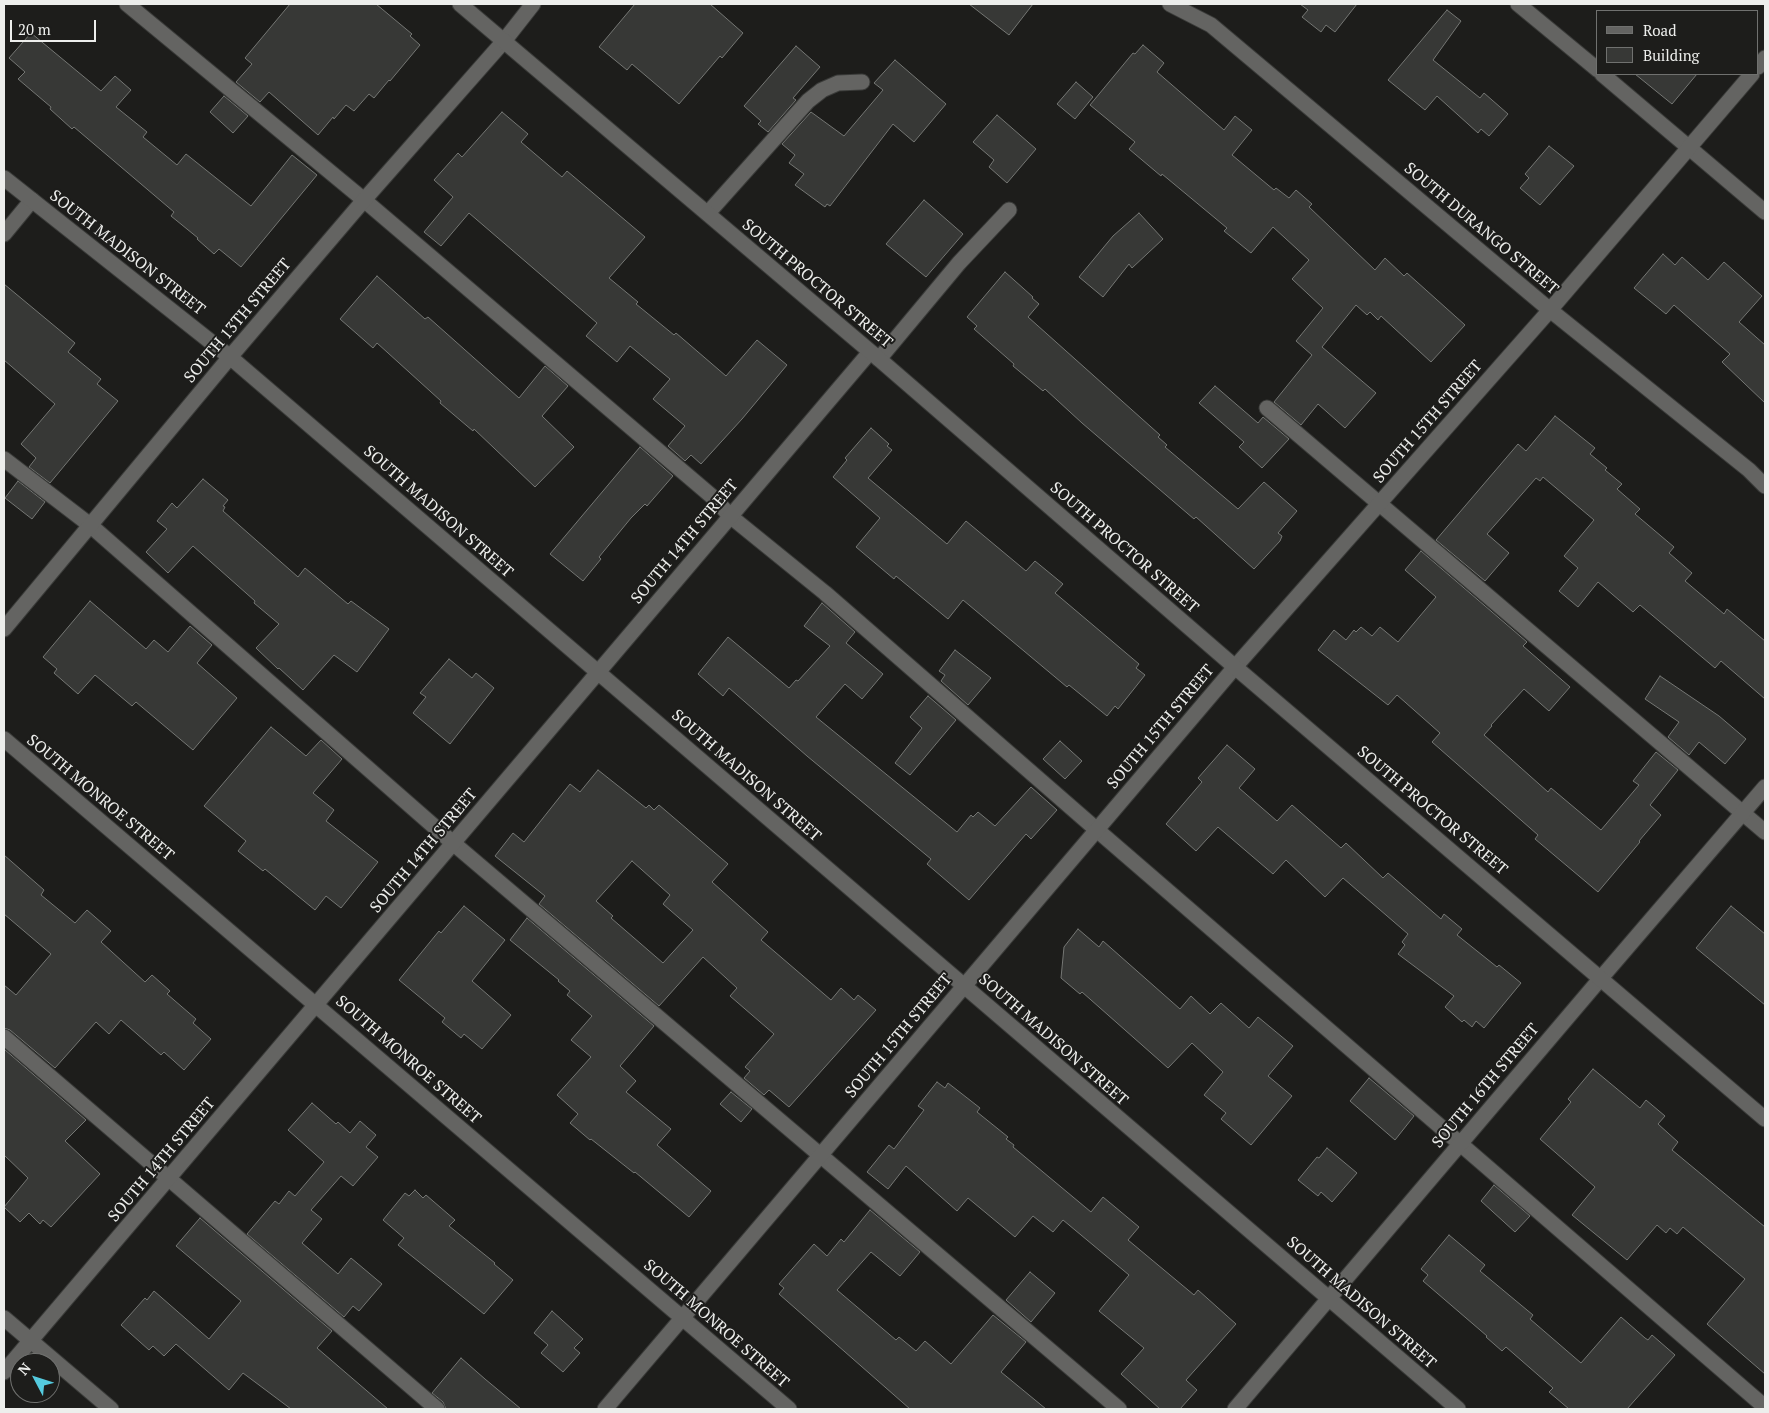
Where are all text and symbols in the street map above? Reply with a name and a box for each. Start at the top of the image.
scale bar [12,10,99,42]
legend [1596,10,1759,75]
text: 20 m [18,19,51,39]
text: Road [1643,20,1676,40]
text: Building [1643,45,1700,65]
street label: SOUTH DURANGO STREET [1400,159,1562,299]
street label: SOUTH MADISON STREET [46,186,208,320]
street label: SOUTH PROCTOR STREET [738,216,896,352]
street label: SOUTH 13TH STREET [180,255,296,387]
street label: SOUTH 15TH STREET [1369,357,1487,487]
street label: SOUTH MADISON STREET [359,442,517,582]
street label: SOUTH 14TH STREET [627,476,743,608]
street label: SOUTH PROCTOR STREET [1046,478,1202,618]
street label: SOUTH 15TH STREET [1103,661,1219,793]
street label: SOUTH MADISON STREET [667,706,825,846]
street label: SOUTH MONROE STREET [23,731,177,865]
street label: SOUTH PROCTOR STREET [1353,743,1511,879]
street label: SOUTH 14TH STREET [366,785,482,917]
street label: SOUTH 15TH STREET [841,970,957,1102]
street label: SOUTH MADISON STREET [974,970,1132,1110]
street label: SOUTH MONROE STREET [332,992,484,1128]
street label: SOUTH 16TH STREET [1428,1020,1544,1152]
street label: SOUTH 14TH STREET [104,1094,220,1226]
street label: SOUTH MADISON STREET [1282,1233,1440,1373]
street label: SOUTH MONROE STREET [640,1256,792,1392]
north arrow [10,1353,60,1403]
text: N [13,1359,35,1379]

